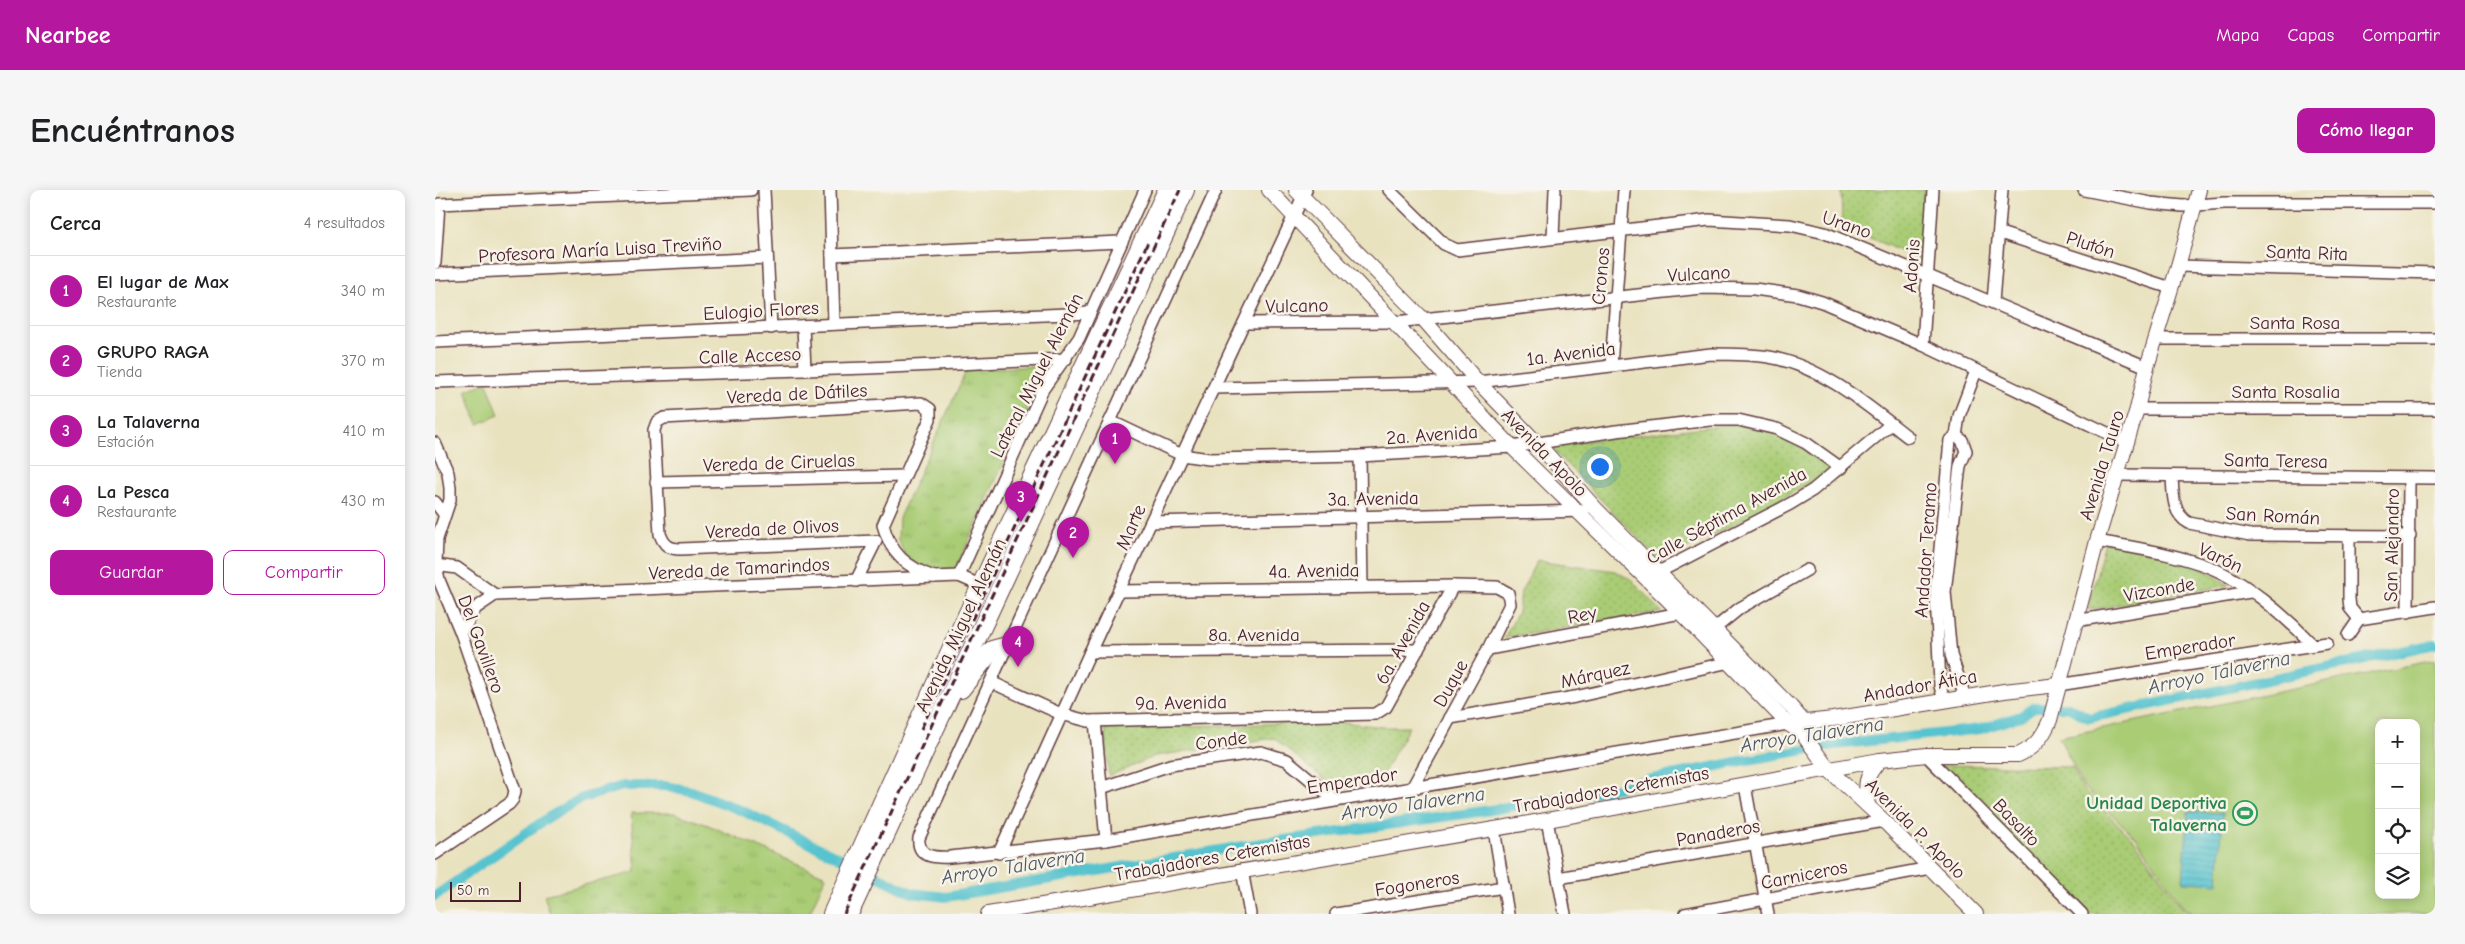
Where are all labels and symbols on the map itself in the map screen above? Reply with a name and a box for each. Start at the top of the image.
street label: Urano [1819,206,1874,244]
street label: Plutón [2064,227,2118,263]
street label: Profesora María Luisa Treviño [478,233,722,267]
street label: Adonis [1899,238,1925,294]
street label: Santa Rita [2266,241,2348,265]
street label: Cronos [1588,247,1614,306]
street label: Vulcano [1667,261,1731,287]
street label: Lateral Miguel Alemán [986,290,1088,461]
street label: Vulcano [1265,294,1329,318]
street label: Eulogio Flores [703,297,820,325]
street label: Santa Rosa [2250,312,2340,334]
street label: 1a. Avenida [1525,338,1617,370]
street label: Calle Acceso [698,343,802,369]
street label: Vereda de Dátiles [726,379,868,409]
street label: Santa Rosalia [2232,381,2340,403]
street label: Avenida Apolo [1497,404,1592,502]
street label: Avenida Tauro [2075,408,2129,523]
street label: 2a. Avenida [1386,421,1479,449]
pin: 1 [1099,423,1131,464]
street label: Vereda de Ciruelas [703,449,855,477]
street label: Santa Teresa [2224,449,2328,473]
your location [1587,454,1613,480]
street label: Calle Séptima Avenida [1642,463,1811,569]
pin: 3 [1005,481,1037,522]
street label: Andador Teramo [1910,481,1942,619]
street label: 3a. Avenida [1327,487,1419,511]
street label: San Alejandro [2380,488,2404,602]
street label: Marte [1111,501,1151,554]
street label: San Román [2225,503,2321,529]
street label: Vereda de Olivos [705,515,839,543]
pin: 2 [1057,517,1089,558]
street label: Avenida Miguel Alemán [911,535,1011,716]
street label: Varón [2195,538,2246,578]
street label: Vereda de Tamarindos [648,553,830,585]
street label: 4a. Avenida [1268,559,1360,583]
street label: Vizconde [2122,573,2196,607]
street label: Del Gavillero [453,592,509,696]
street label: 6a. Avenida [1371,597,1435,688]
street label: Rey [1566,601,1599,629]
street label: 8a. Avenida [1208,624,1300,646]
pin: 4 [1002,626,1034,667]
street label: Emperador [2143,629,2237,665]
water label: Arroyo Talaverna [2145,646,2292,699]
street label: Duque [1429,656,1473,711]
street label: Márquez [1559,657,1632,693]
street label: Andador Ática [1862,665,1979,707]
street label: 9a. Avenida [1135,691,1227,715]
water label: Arroyo Talaverna [1738,712,1886,757]
street label: Conde [1194,726,1248,755]
street label: Trabajadores Cetemistas [1512,762,1711,818]
street label: Emperador [1305,763,1399,799]
street label: Avenida P. Apolo [1860,774,1970,884]
water label: Arroyo Talaverna [1339,782,1487,825]
place label: Unidad Deportiva Talaverna [2086,792,2227,836]
street label: Basalto [1988,794,2044,851]
sports icon: Unidad Deportiva Talaverna [2232,800,2258,826]
street label: Panaderos [1675,815,1762,851]
street label: Trabajadores Cetemistas [1113,830,1312,886]
water label: Arroyo Talaverna [939,844,1087,889]
street label: Carniceros [1759,856,1849,894]
street label: Fogoneros [1373,866,1461,902]
scale bar [450,879,521,902]

